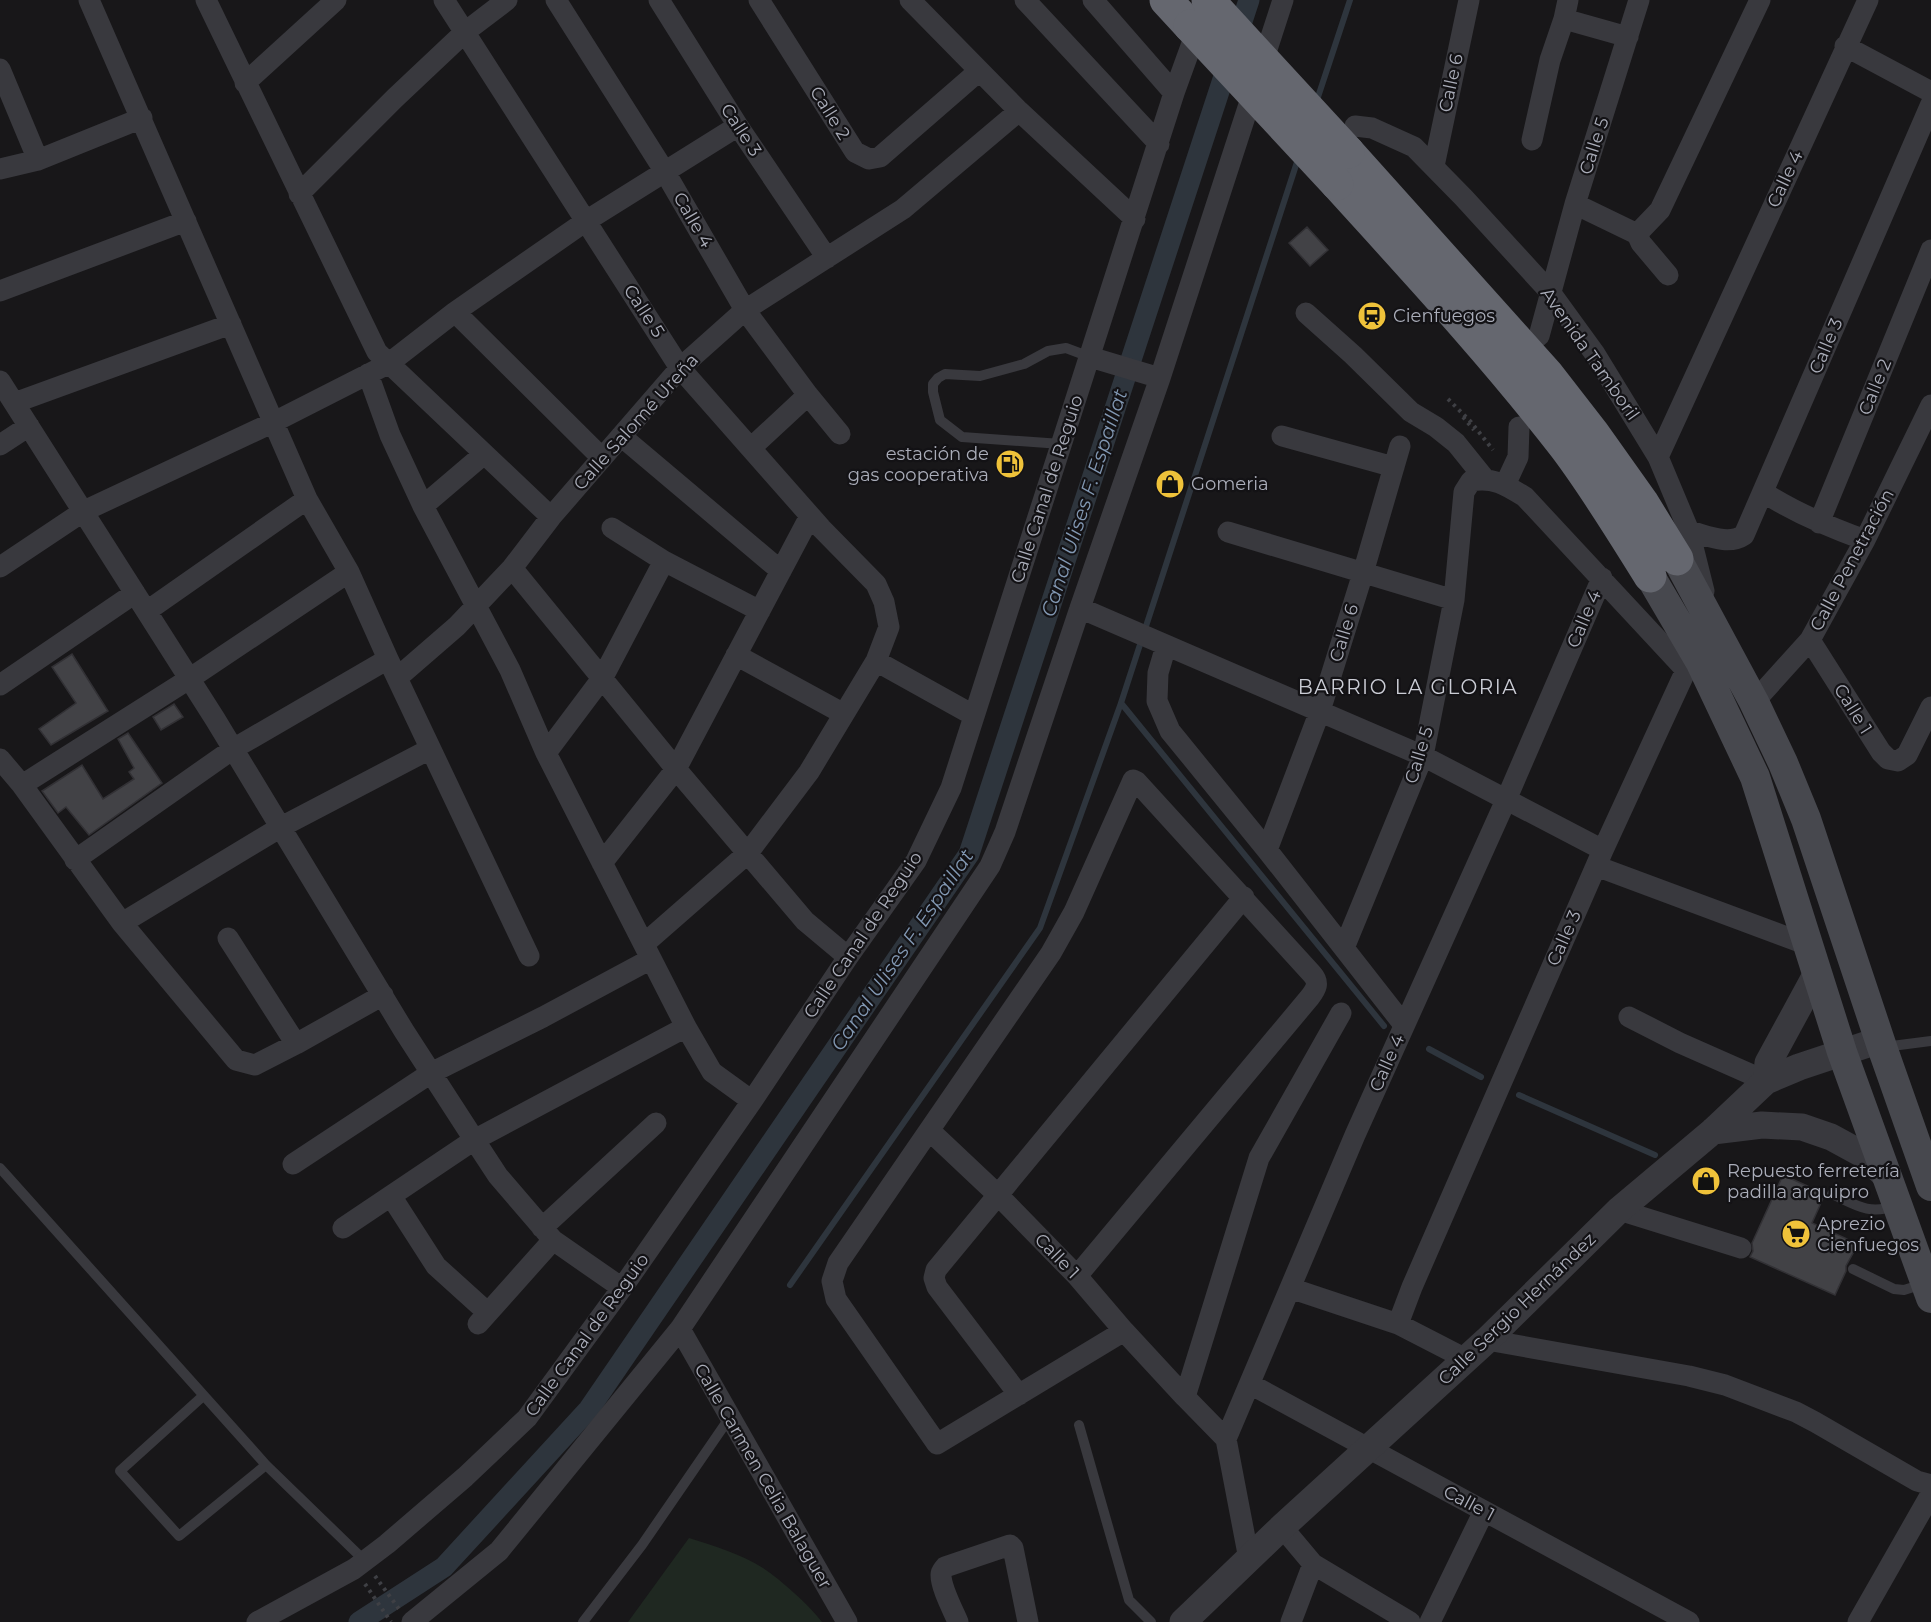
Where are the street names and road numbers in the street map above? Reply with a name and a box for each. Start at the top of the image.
street label: Calle 6 [1434,52,1468,114]
street label: Calle 2 [805,82,855,144]
street label: Calle 3 [716,99,766,161]
street label: Calle 5 [1574,115,1614,177]
street label: Calle 4 [1762,147,1808,211]
street label: Calle 4 [668,188,718,252]
street label: Calle 5 [619,280,669,342]
street label: Avenida Tamboril [1536,283,1644,425]
street label: Calle 3 [1804,315,1848,377]
street label: Calle Salomé Ureña [569,349,703,495]
street label: Calle 2 [1854,356,1896,418]
street label: Calle Canal de Reguio [1006,392,1088,586]
street label: Calle Penetración [1805,485,1899,635]
street label: Calle 4 [1562,587,1606,651]
street label: Calle 6 [1325,601,1363,665]
street label: Calle 1 [1829,680,1877,738]
street label: Calle 5 [1400,724,1438,786]
street label: Calle Canal de Reguio [799,847,927,1023]
street label: Calle 3 [1542,907,1586,969]
street label: Calle 4 [1365,1031,1409,1095]
street label: Calle Sergio Hernández [1434,1228,1600,1390]
street label: Calle 1 [1030,1229,1084,1283]
street label: Calle Canal de Reguio [520,1249,654,1421]
street label: Calle Carmen Celia Balaguer [689,1360,837,1592]
street label: Calle 1 [1440,1480,1498,1526]

